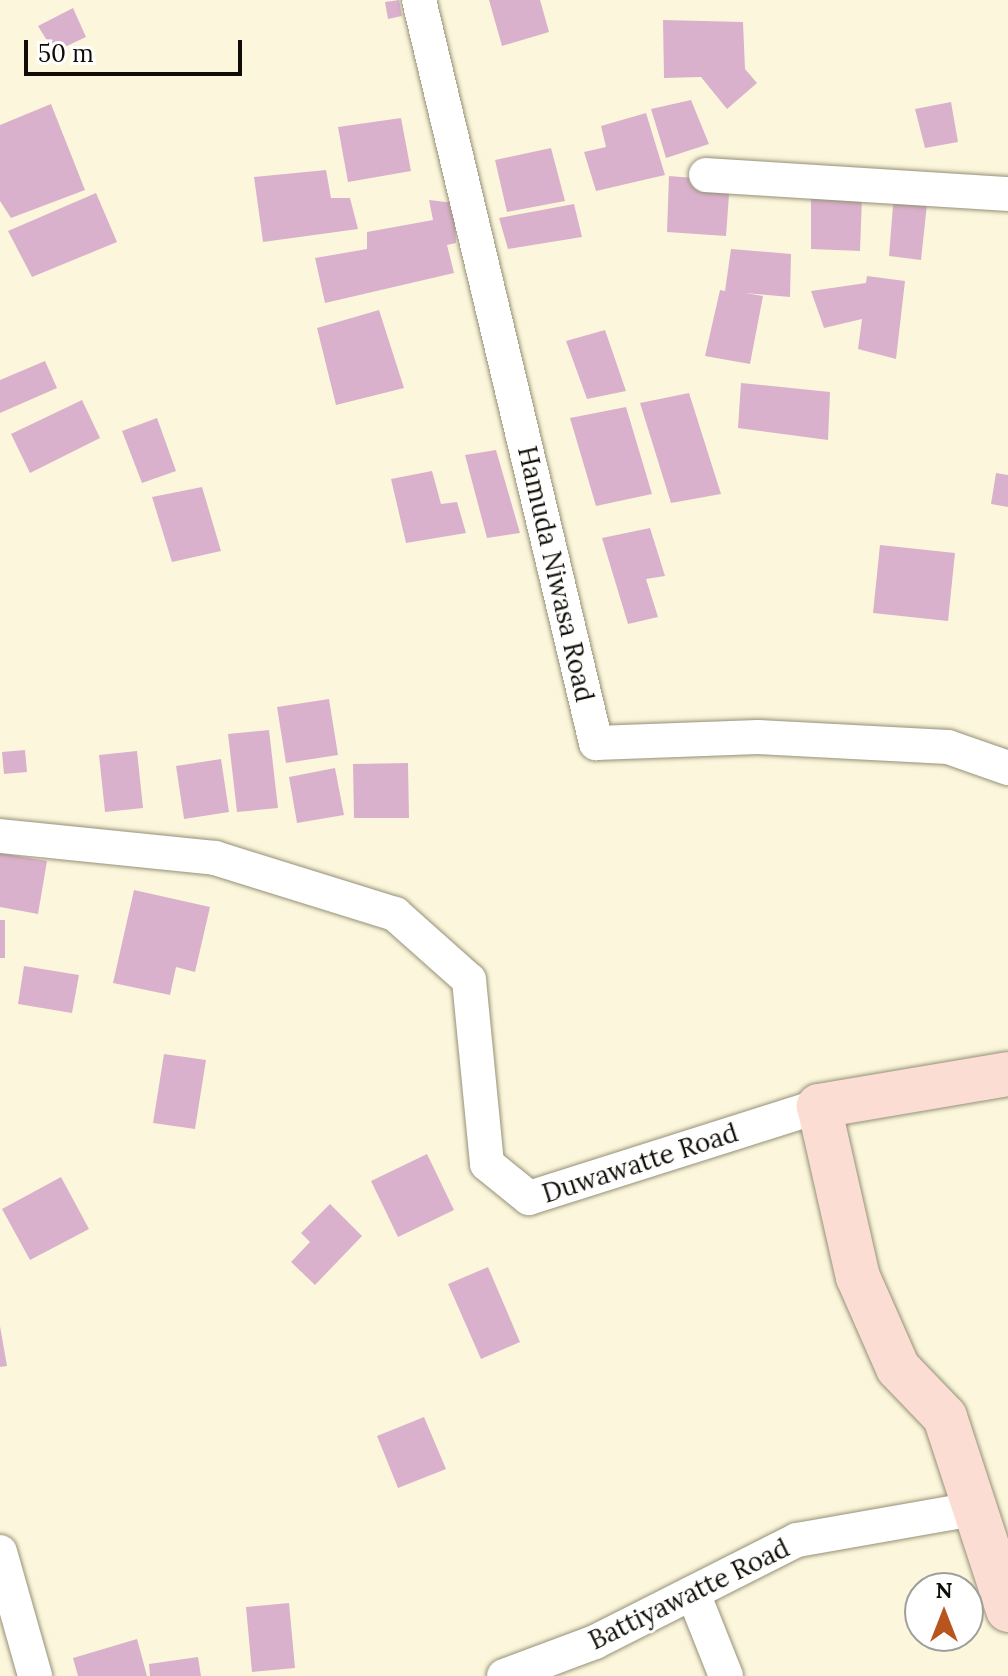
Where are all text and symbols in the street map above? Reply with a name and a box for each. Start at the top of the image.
scale bar [28,24,246,74]
text: 50 m [38,38,94,69]
street label: Hamuda Niwasa Road [511,443,601,705]
street label: Duwawatte Road [538,1117,742,1209]
street label: Battiyawatte Road [584,1532,794,1656]
north arrow [904,1572,984,1652]
text: N [935,1576,953,1604]

